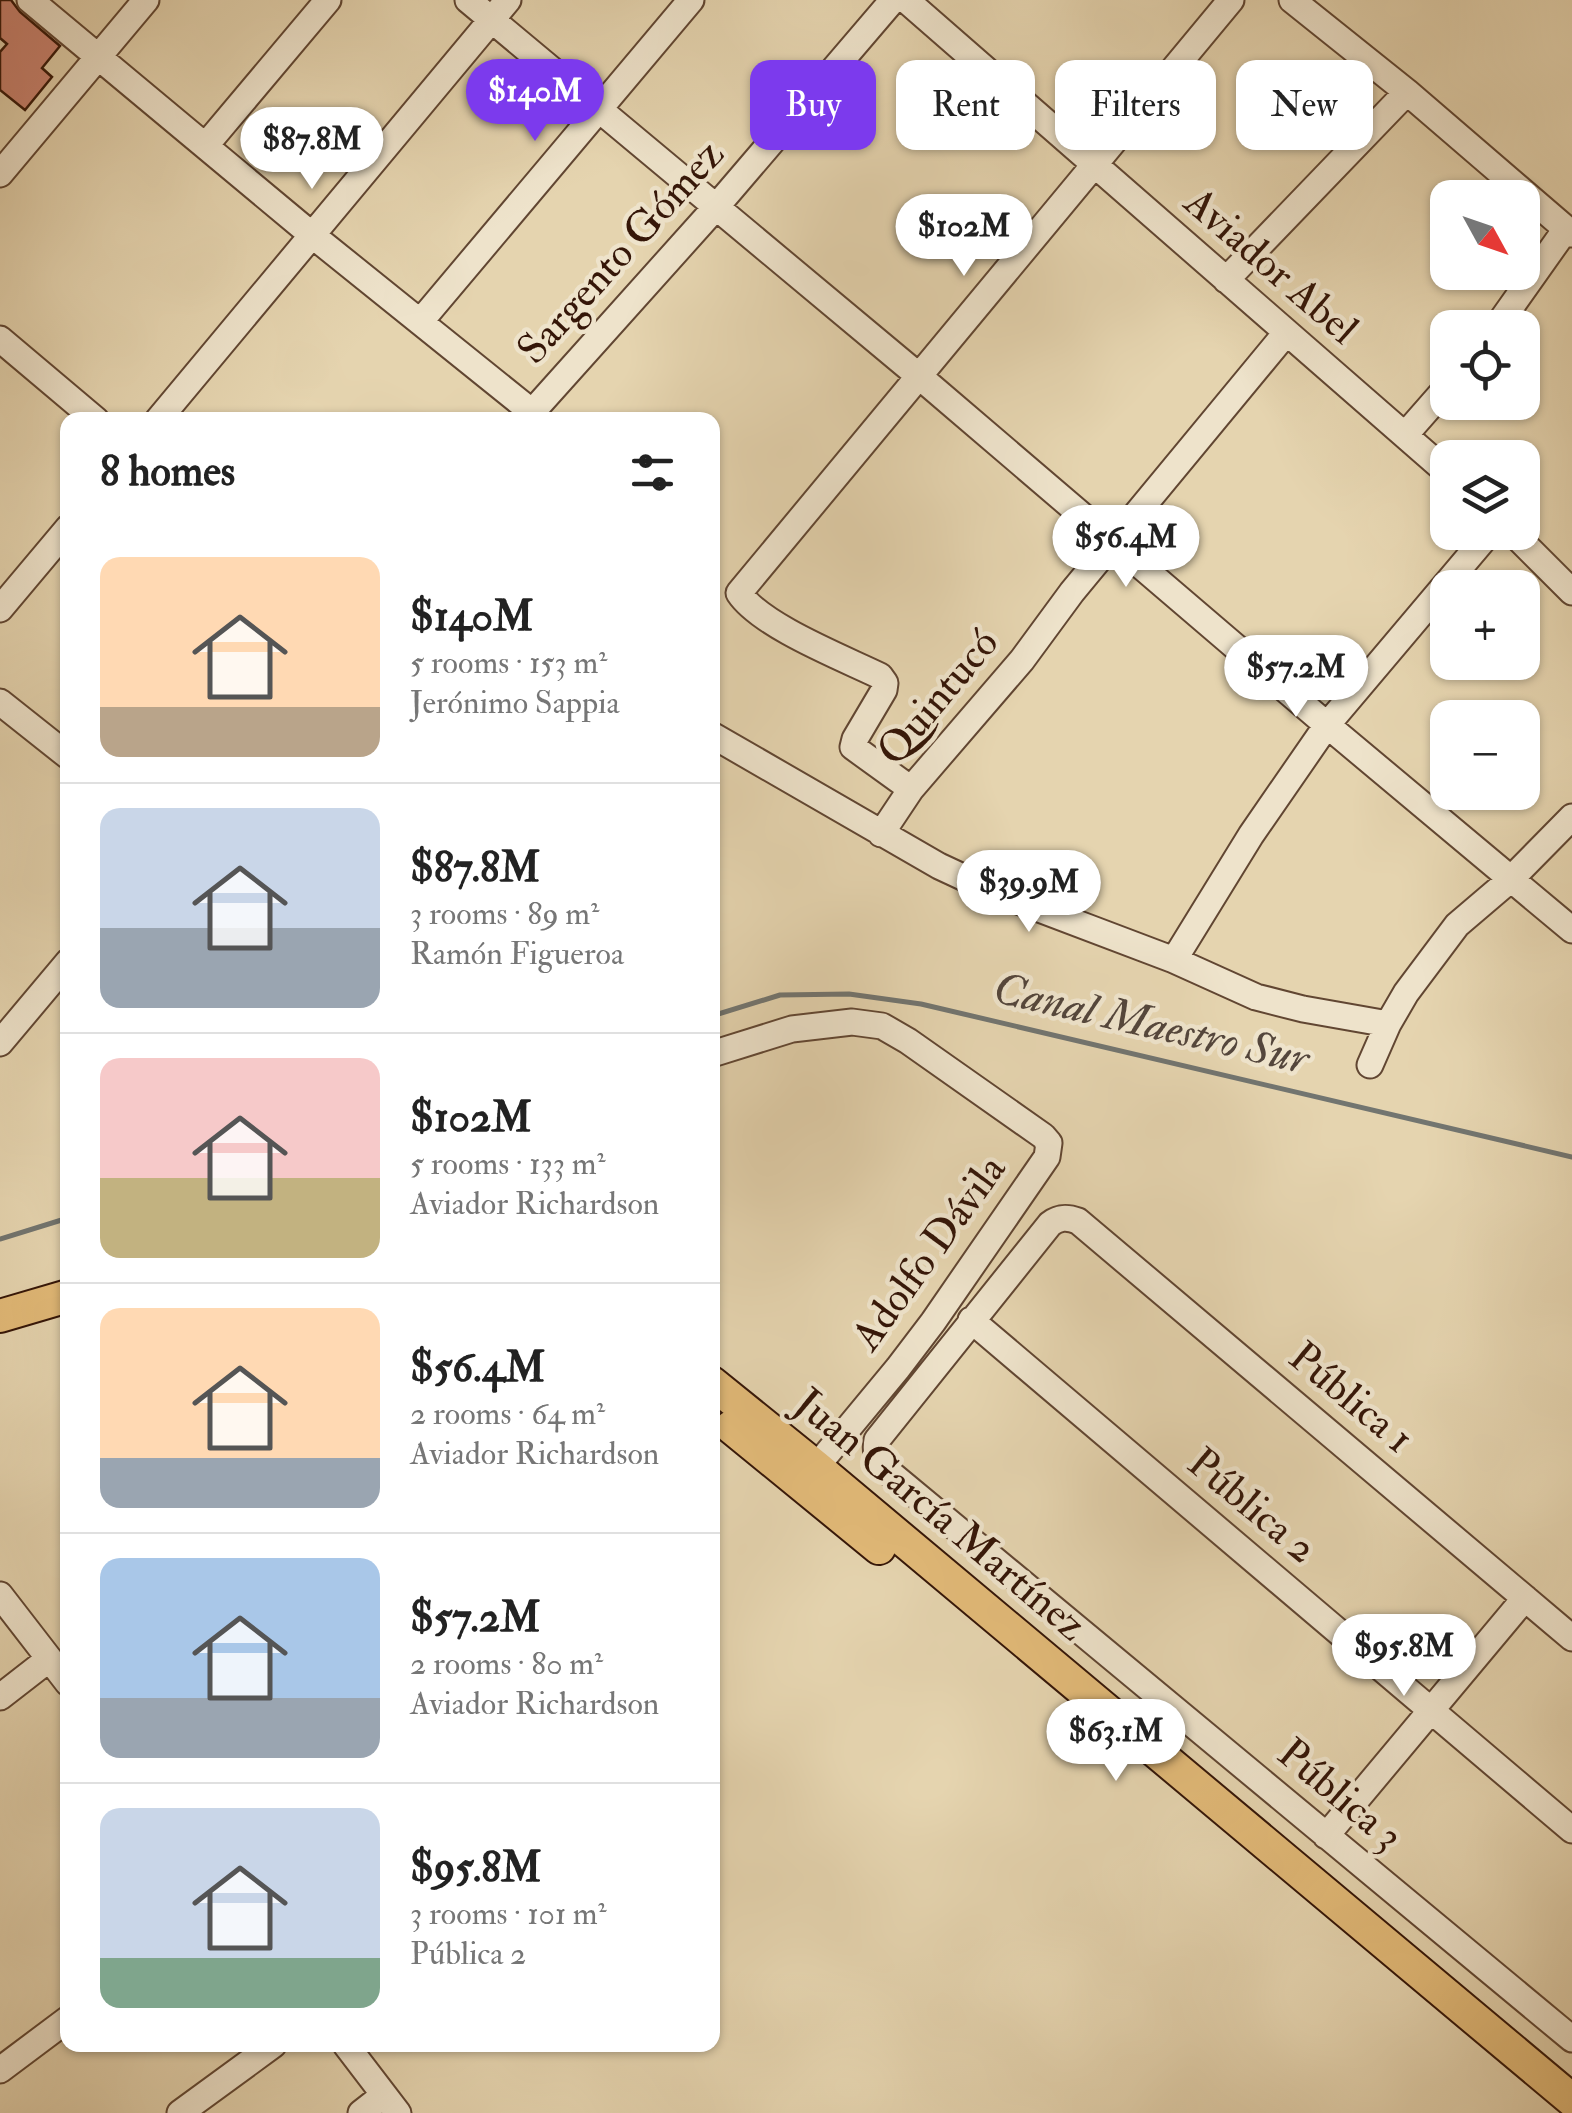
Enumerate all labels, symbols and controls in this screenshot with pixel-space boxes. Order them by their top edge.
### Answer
pin: $140M [465,59,605,144]
chip: Buy [750,60,876,150]
chip: Rent [896,60,1035,150]
chip: Filters [1055,60,1216,150]
chip: New [1236,60,1373,150]
text: $140M [488,71,582,111]
pin: $87.8M [231,107,393,192]
text: $87.8M [262,119,362,159]
street label: Sargento Gómez [507,129,735,375]
street label: Aviador Abel [1173,176,1369,356]
north arrow [1430,180,1540,290]
map controls [1430,180,1540,810]
pin: $102M [894,194,1034,279]
text: $102M [918,206,1010,246]
button: locate [1430,310,1540,420]
button: layers [1430,440,1540,550]
icon: filters [625,445,680,500]
text: 8 homes [100,446,235,498]
pin: $56.4M [1045,505,1207,590]
text: $56.4M [1074,517,1178,557]
button: + [1430,570,1540,680]
text: $140M [410,591,534,643]
icon: home [180,597,300,717]
street label: Quintucó [866,618,1010,776]
pin: $57.2M [1215,635,1377,720]
text: 5 rooms · 153 m² [410,643,607,683]
text: $57.2M [1246,647,1346,687]
text: Jerónimo Sappia [410,683,620,723]
button: − [1430,700,1540,810]
text: $87.8M [410,842,540,894]
icon: home [180,848,300,968]
pin: $39.9M [948,850,1110,935]
text: $39.9M [979,862,1079,902]
text: 3 rooms · 89 m² [410,894,599,934]
text: Ramón Figueroa [410,934,624,974]
water label: Canal Maestro Sur [988,961,1316,1088]
text: $102M [410,1092,532,1144]
icon: home [180,1098,300,1218]
text: 5 rooms · 133 m² [410,1144,606,1184]
street label: Adolfo Dávila [840,1145,1018,1362]
text: Aviador Richardson [410,1184,659,1224]
street label: Pública 1 [1278,1331,1424,1465]
text: $56.4M [410,1342,545,1394]
icon: home [180,1348,300,1468]
street label: Juan García Martínez [783,1377,1097,1652]
text: 2 rooms · 64 m² [410,1394,605,1434]
text: Aviador Richardson [410,1434,659,1474]
street label: Pública 2 [1177,1437,1327,1575]
text: $57.2M [410,1592,541,1644]
icon: home [180,1598,300,1718]
pin: $95.8M [1323,1614,1485,1699]
text: $95.8M [1354,1626,1454,1666]
text: 2 rooms · 80 m² [410,1644,603,1684]
text: Aviador Richardson [410,1684,659,1724]
pin: $63.1M [1035,1699,1197,1784]
text: $63.1M [1068,1711,1164,1751]
street label: Pública 3 [1267,1728,1413,1862]
text: $95.8M [410,1842,542,1894]
icon: home [180,1848,300,1968]
text: 3 rooms · 101 m² [410,1894,607,1934]
text: Pública 2 [410,1934,526,1974]

